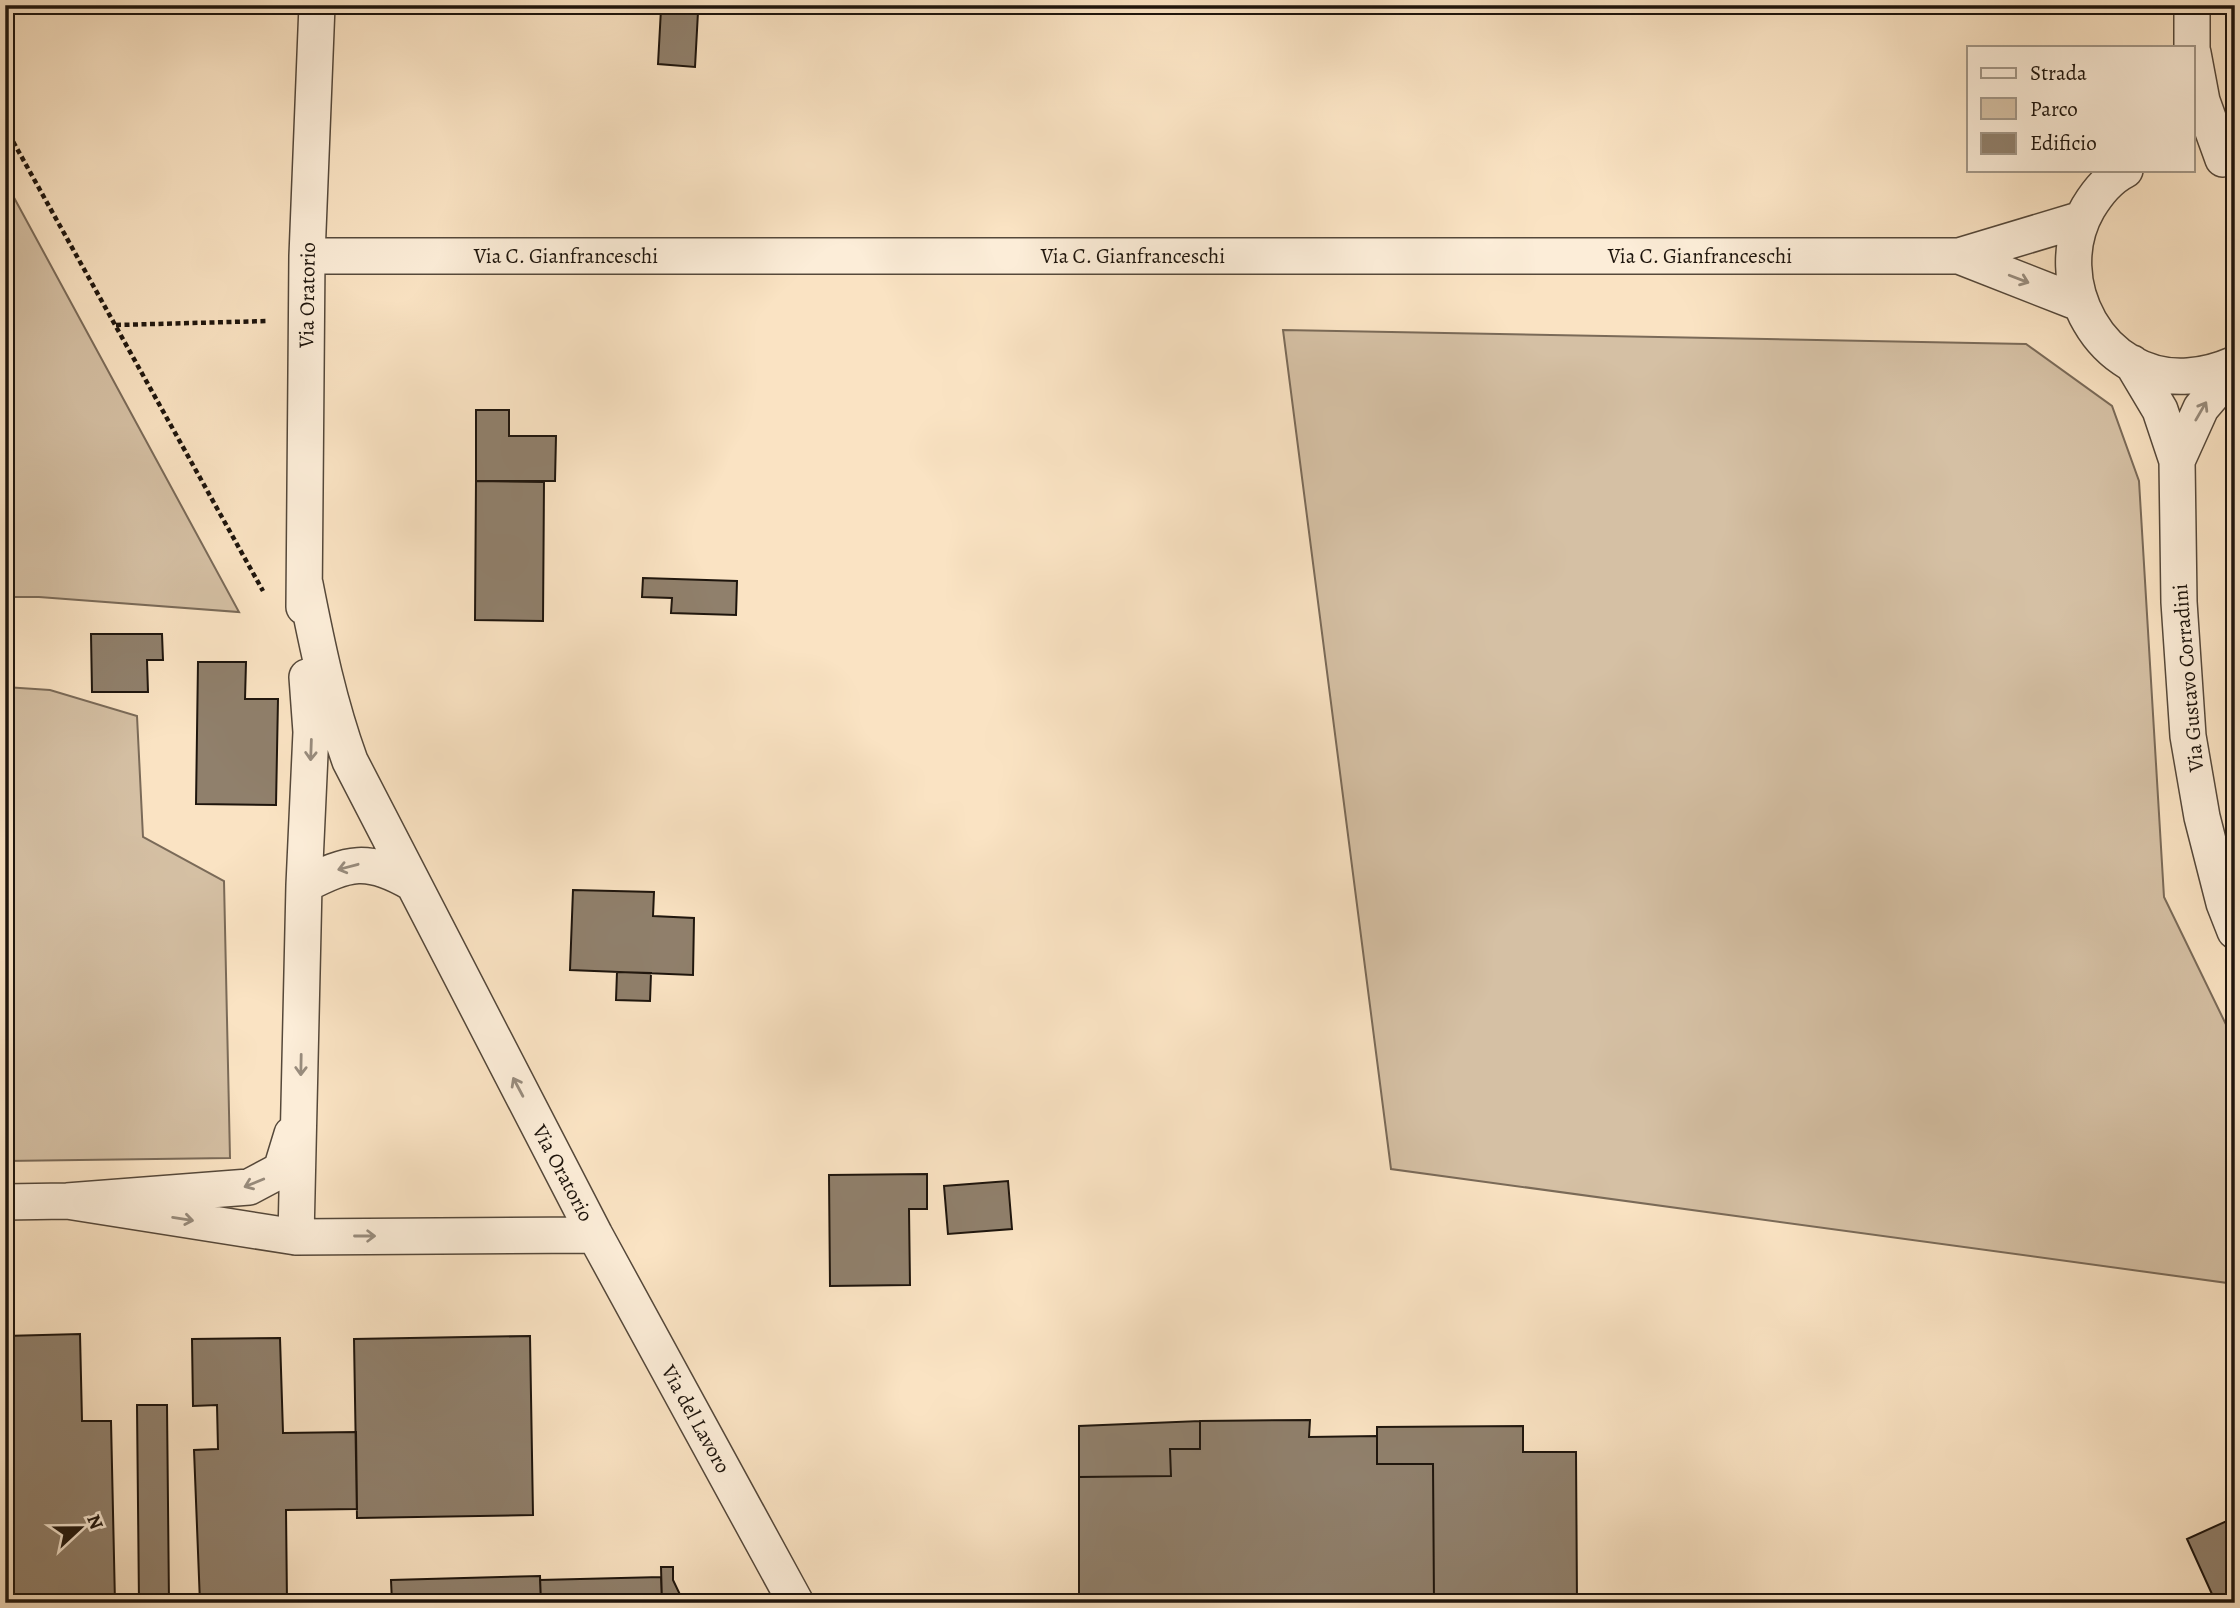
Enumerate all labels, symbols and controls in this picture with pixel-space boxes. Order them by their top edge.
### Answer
legend [1967,46,2194,172]
text: Strada [2030,59,2087,87]
text: Parco [2030,95,2078,123]
text: Edificio [2030,129,2097,157]
street label: Via Oratorio [292,242,322,349]
street label: Via C. Gianfranceschi [473,242,658,270]
street label: Via C. Gianfranceschi [1040,242,1225,270]
street label: Via C. Gianfranceschi [1607,242,1792,270]
one-way arrow [2008,274,2030,287]
one-way arrow [2194,402,2208,422]
street label: Via Gustavo Corradini [2166,583,2210,774]
one-way arrow [304,738,317,761]
one-way arrow [338,862,360,875]
one-way arrow [294,1053,308,1076]
one-way arrow [511,1078,525,1098]
street label: Via Oratorio [525,1119,600,1226]
one-way arrow [244,1177,265,1190]
one-way arrow [171,1213,194,1226]
one-way arrow [353,1230,376,1243]
street label: Via del Lavoro [654,1359,737,1478]
north arrow [46,1492,116,1562]
text: N [80,1511,110,1533]

